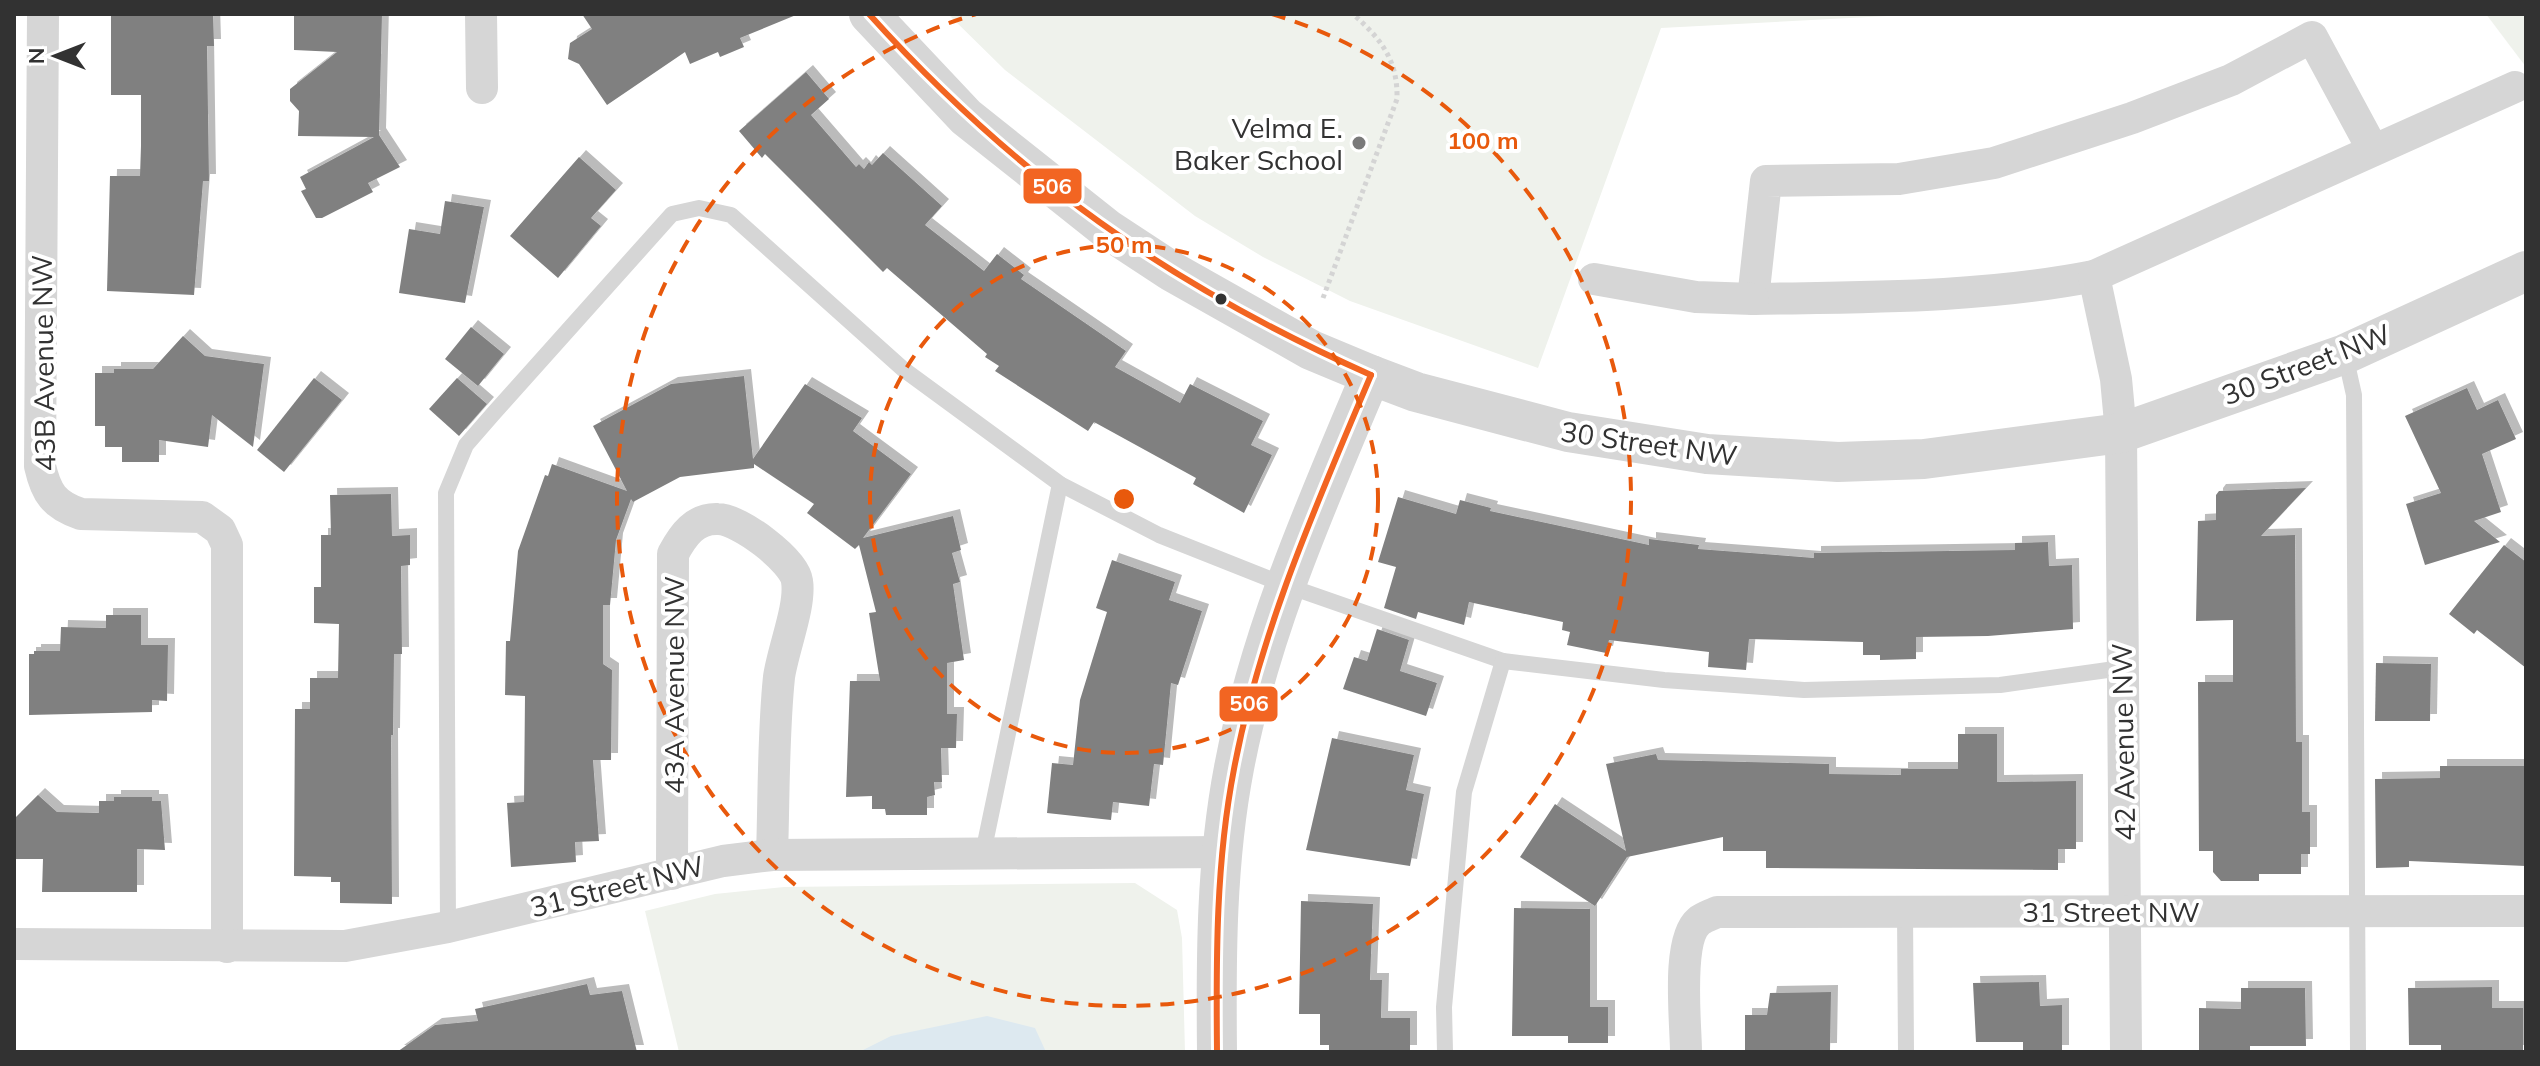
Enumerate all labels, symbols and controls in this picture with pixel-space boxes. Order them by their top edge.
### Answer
north arrow [16,16,96,96]
text: N [22,48,50,64]
place label: Velma E. Baker School [1174,110,1343,177]
text: 100 m [1447,125,1519,155]
marker: Velma E. Baker School [1350,134,1368,152]
line badge: 506 [1022,167,1083,205]
text: 506 [1032,172,1072,200]
text: 50 m [1096,229,1152,259]
street label: 43B Avenue NW [24,254,62,472]
unlabelled marker [1213,291,1229,307]
street label: 30 Street NW [2217,316,2395,412]
street label: 30 Street NW [1559,413,1739,473]
centre of rings [1110,485,1138,513]
street label: 43A Avenue NW [656,576,691,794]
street label: 42 Avenue NW [2104,643,2142,841]
line badge: 506 [1218,685,1279,723]
text: 506 [1229,689,1269,717]
street label: 31 Street NW [527,848,707,924]
street label: 31 Street NW [2022,894,2200,929]

